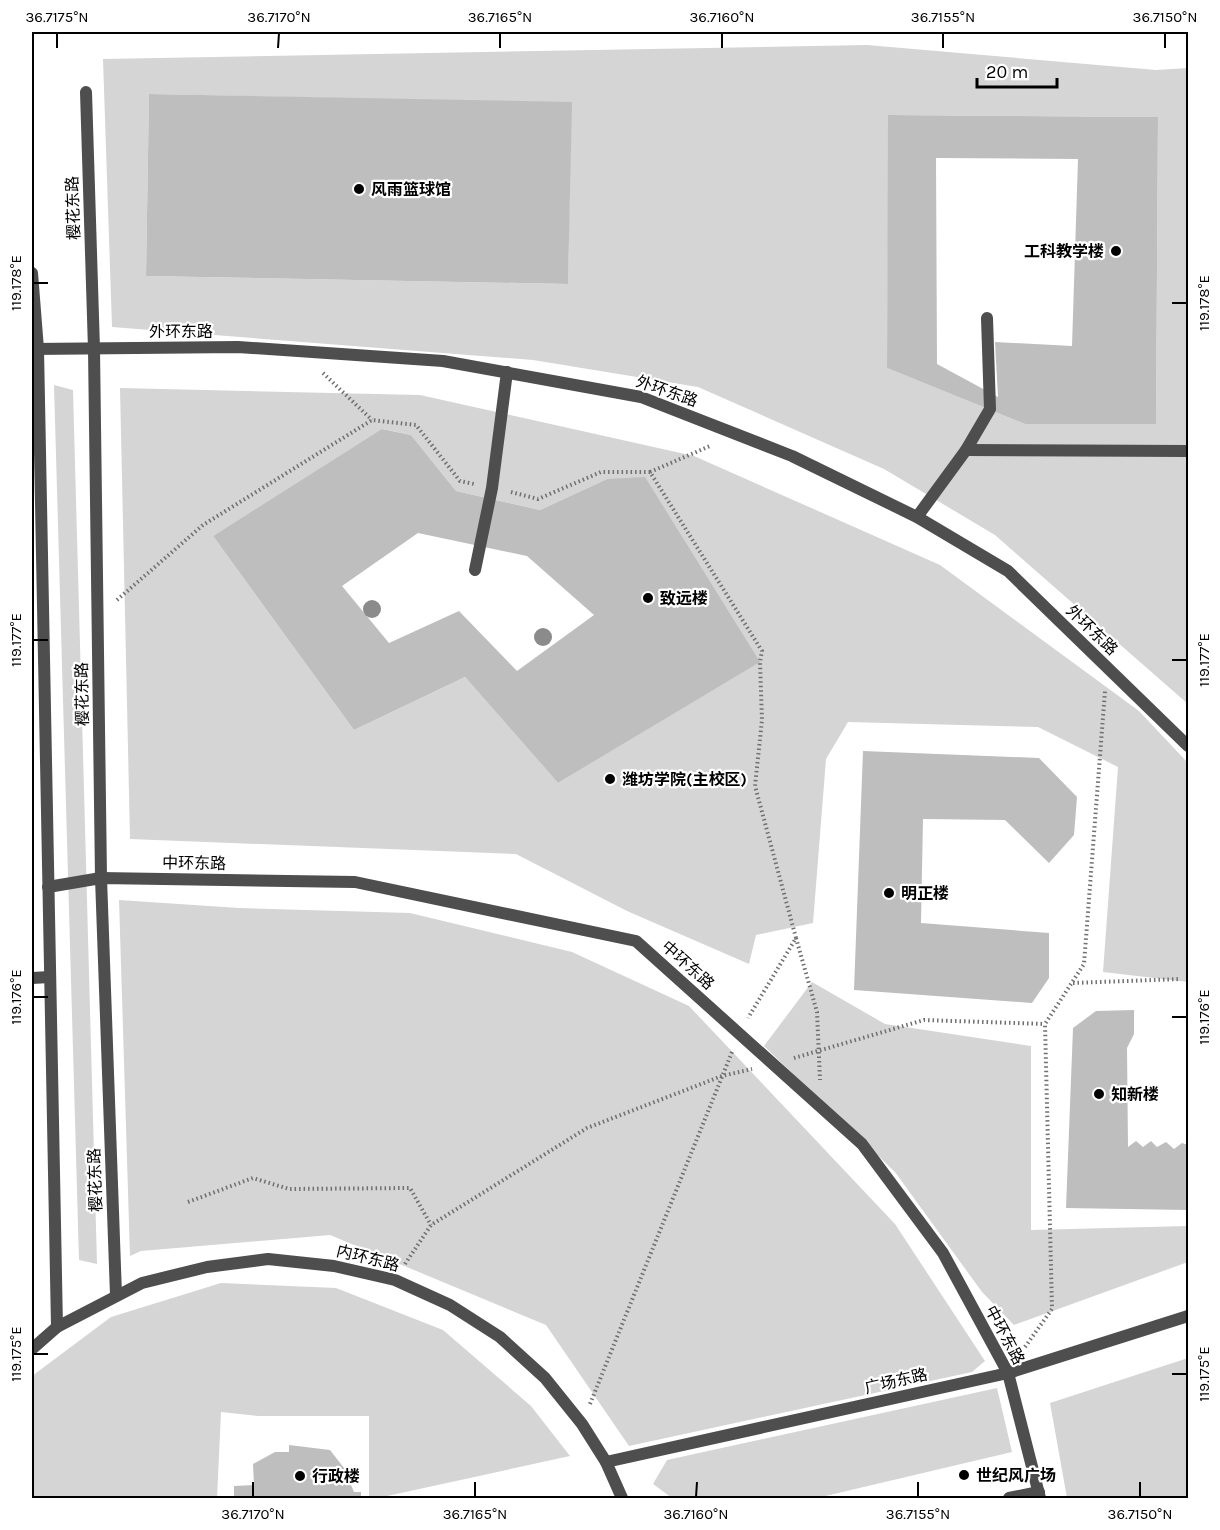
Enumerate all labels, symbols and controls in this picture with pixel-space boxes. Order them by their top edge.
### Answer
text: 36.7175°N [26,8,89,26]
text: 36.7170°N [247,8,311,26]
text: 36.7165°N [468,8,532,26]
text: 36.7160°N [690,8,754,26]
text: 36.7155°N [911,8,975,26]
text: 36.7150°N [1133,8,1197,26]
scale bar [977,51,1056,89]
text: 20 m [986,61,1028,83]
street label: 樱花东路 [62,176,84,240]
place label: 风雨篮球馆 [371,180,451,199]
marker: 风雨篮球馆 [352,182,366,196]
place label: 工科教学楼 [1024,242,1104,261]
marker: 工科教学楼 [1109,244,1123,258]
text: 119.178°E [7,255,25,311]
text: 119.178°E [1195,275,1213,331]
street label: 外环东路 [149,322,213,341]
street label: 外环东路 [634,372,700,410]
place label: 致远楼 [660,589,708,608]
marker: 致远楼 [641,591,655,605]
street label: 外环东路 [1062,601,1122,659]
text: 119.177°E [7,613,25,667]
text: 119.177°E [1195,633,1213,687]
street label: 樱花东路 [72,662,92,726]
place label: 潍坊学院(主校区) [622,770,747,789]
marker: 潍坊学院(主校区) [603,772,617,786]
street label: 中环东路 [162,853,226,873]
place label: 明正楼 [901,884,949,903]
marker: 明正楼 [882,886,896,900]
street label: 中环东路 [658,937,718,993]
text: 119.176°E [7,969,25,1025]
text: 119.176°E [1195,989,1213,1045]
place label: 知新楼 [1111,1085,1159,1104]
marker: 知新楼 [1092,1087,1106,1101]
street label: 樱花东路 [84,1148,106,1212]
street label: 内环东路 [335,1241,401,1275]
street label: 中环东路 [982,1302,1028,1368]
text: 119.175°E [7,1326,25,1382]
text: 119.175°E [1195,1346,1213,1402]
street label: 广场东路 [863,1365,929,1397]
place label: 世纪风广场 [976,1466,1056,1485]
place label: 行政楼 [312,1467,360,1486]
marker: 世纪风广场 [957,1468,971,1482]
marker: 行政楼 [293,1469,307,1483]
text: 36.7170°N [221,1505,285,1523]
text: 36.7165°N [443,1505,507,1523]
text: 36.7160°N [664,1505,728,1523]
text: 36.7155°N [886,1505,950,1523]
text: 36.7150°N [1108,1505,1172,1523]

